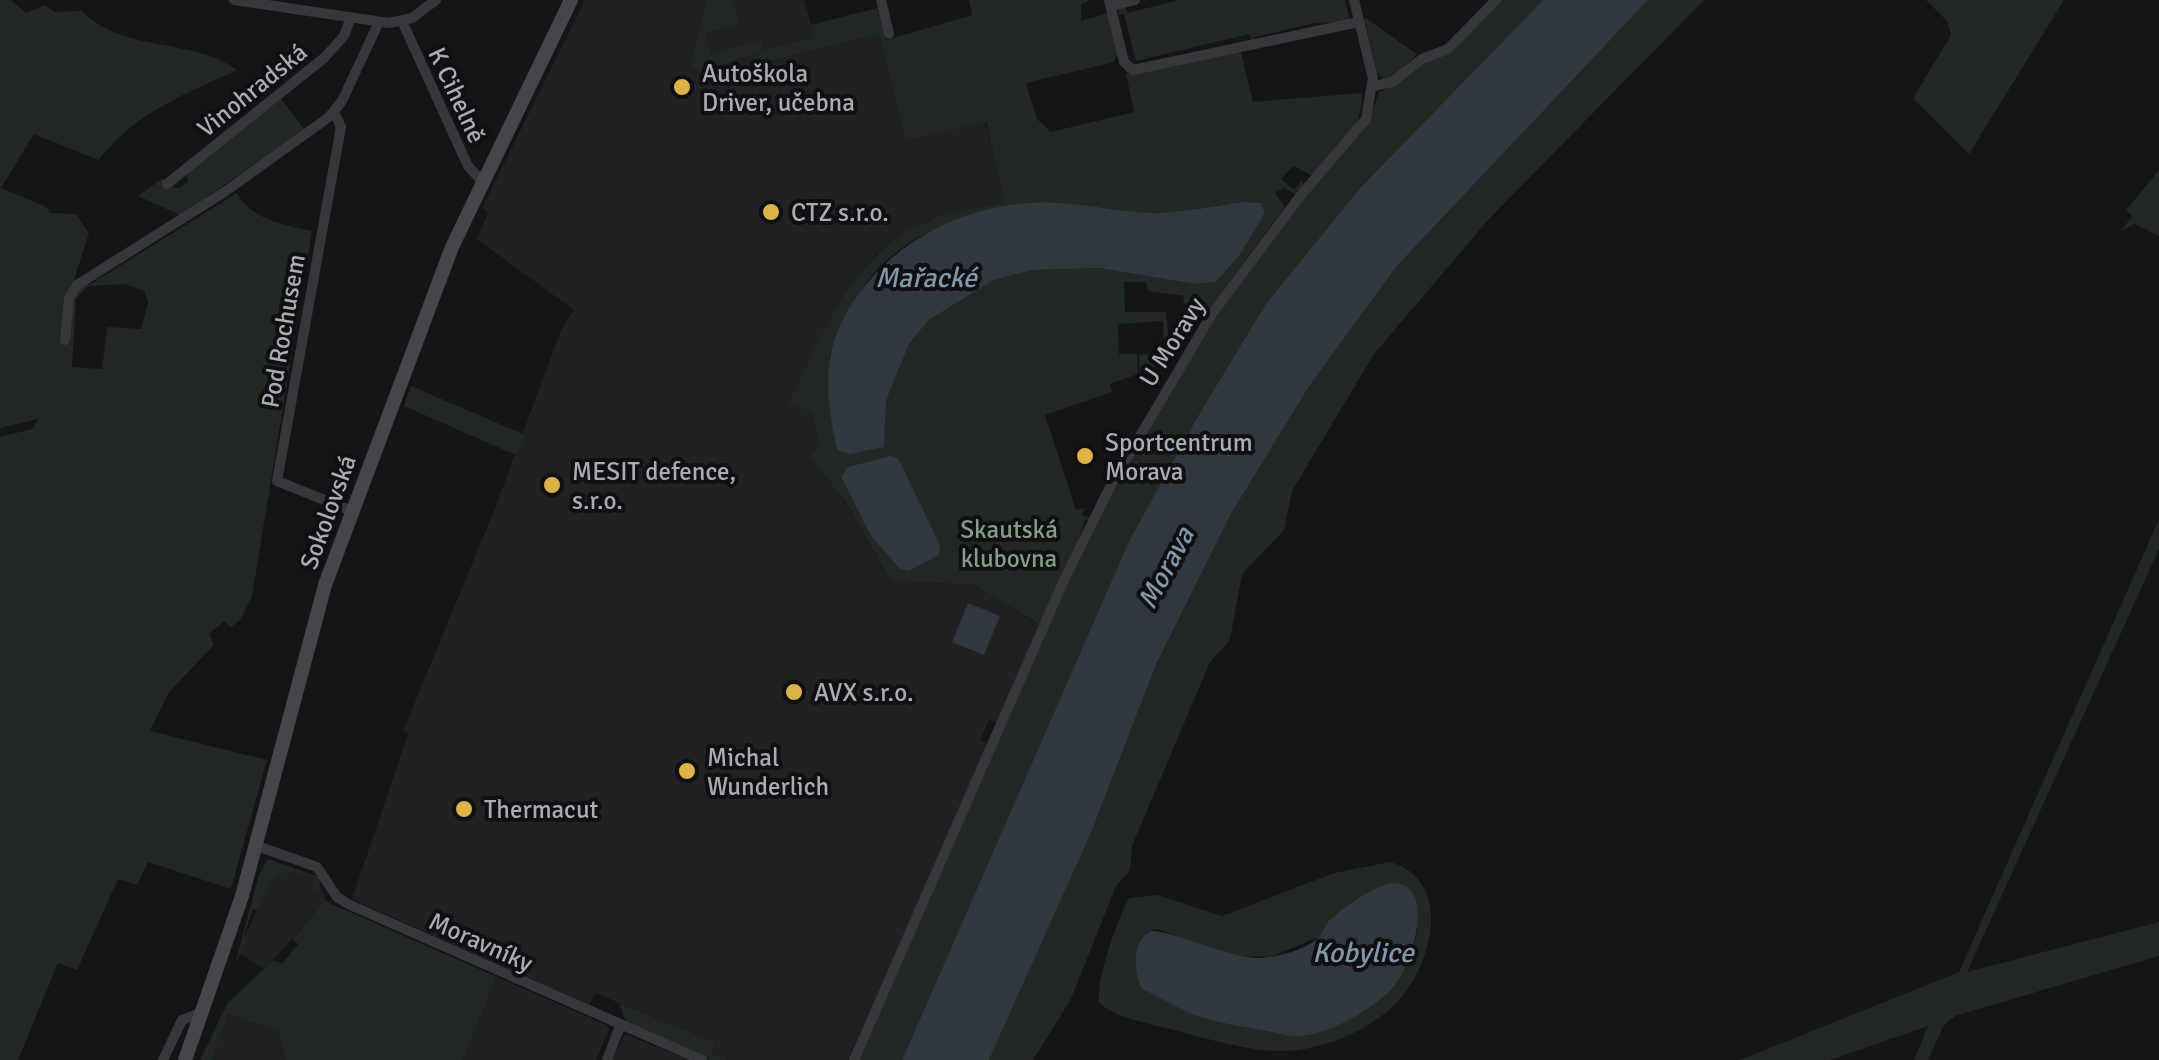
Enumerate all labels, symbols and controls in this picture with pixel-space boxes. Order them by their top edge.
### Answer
street label: Vinohradská [191,36,313,144]
street label: K Cihelně [421,42,493,148]
place label: Autoškola Driver, učebna [702,58,855,118]
marker: Autoškola Driver, učebna [671,76,693,98]
place label: CTZ s.r.o. [791,197,889,228]
marker: CTZ s.r.o. [760,201,782,223]
street label: Pod Rochusem [254,252,312,410]
water label: Mařacké [875,261,979,295]
street label: U Moravy [1132,291,1212,393]
place label: Sportcentrum Morava [1105,427,1253,487]
marker: Sportcentrum Morava [1074,445,1096,467]
street label: Sokolovská [293,451,363,573]
place label: MESIT defence, s.r.o. [572,456,736,516]
marker: MESIT defence, s.r.o. [541,474,563,496]
park label: Skautská klubovna [960,514,1058,574]
water label: Morava [1130,520,1202,615]
place label: AVX s.r.o. [814,677,914,708]
marker: AVX s.r.o. [783,681,805,703]
place label: Michal Wunderlich [707,742,829,802]
marker: Michal Wunderlich [676,760,698,782]
place label: Thermacut [484,794,599,825]
marker: Thermacut [453,798,475,820]
street label: Moravníky [424,905,538,979]
water label: Kobylice [1312,936,1416,970]

